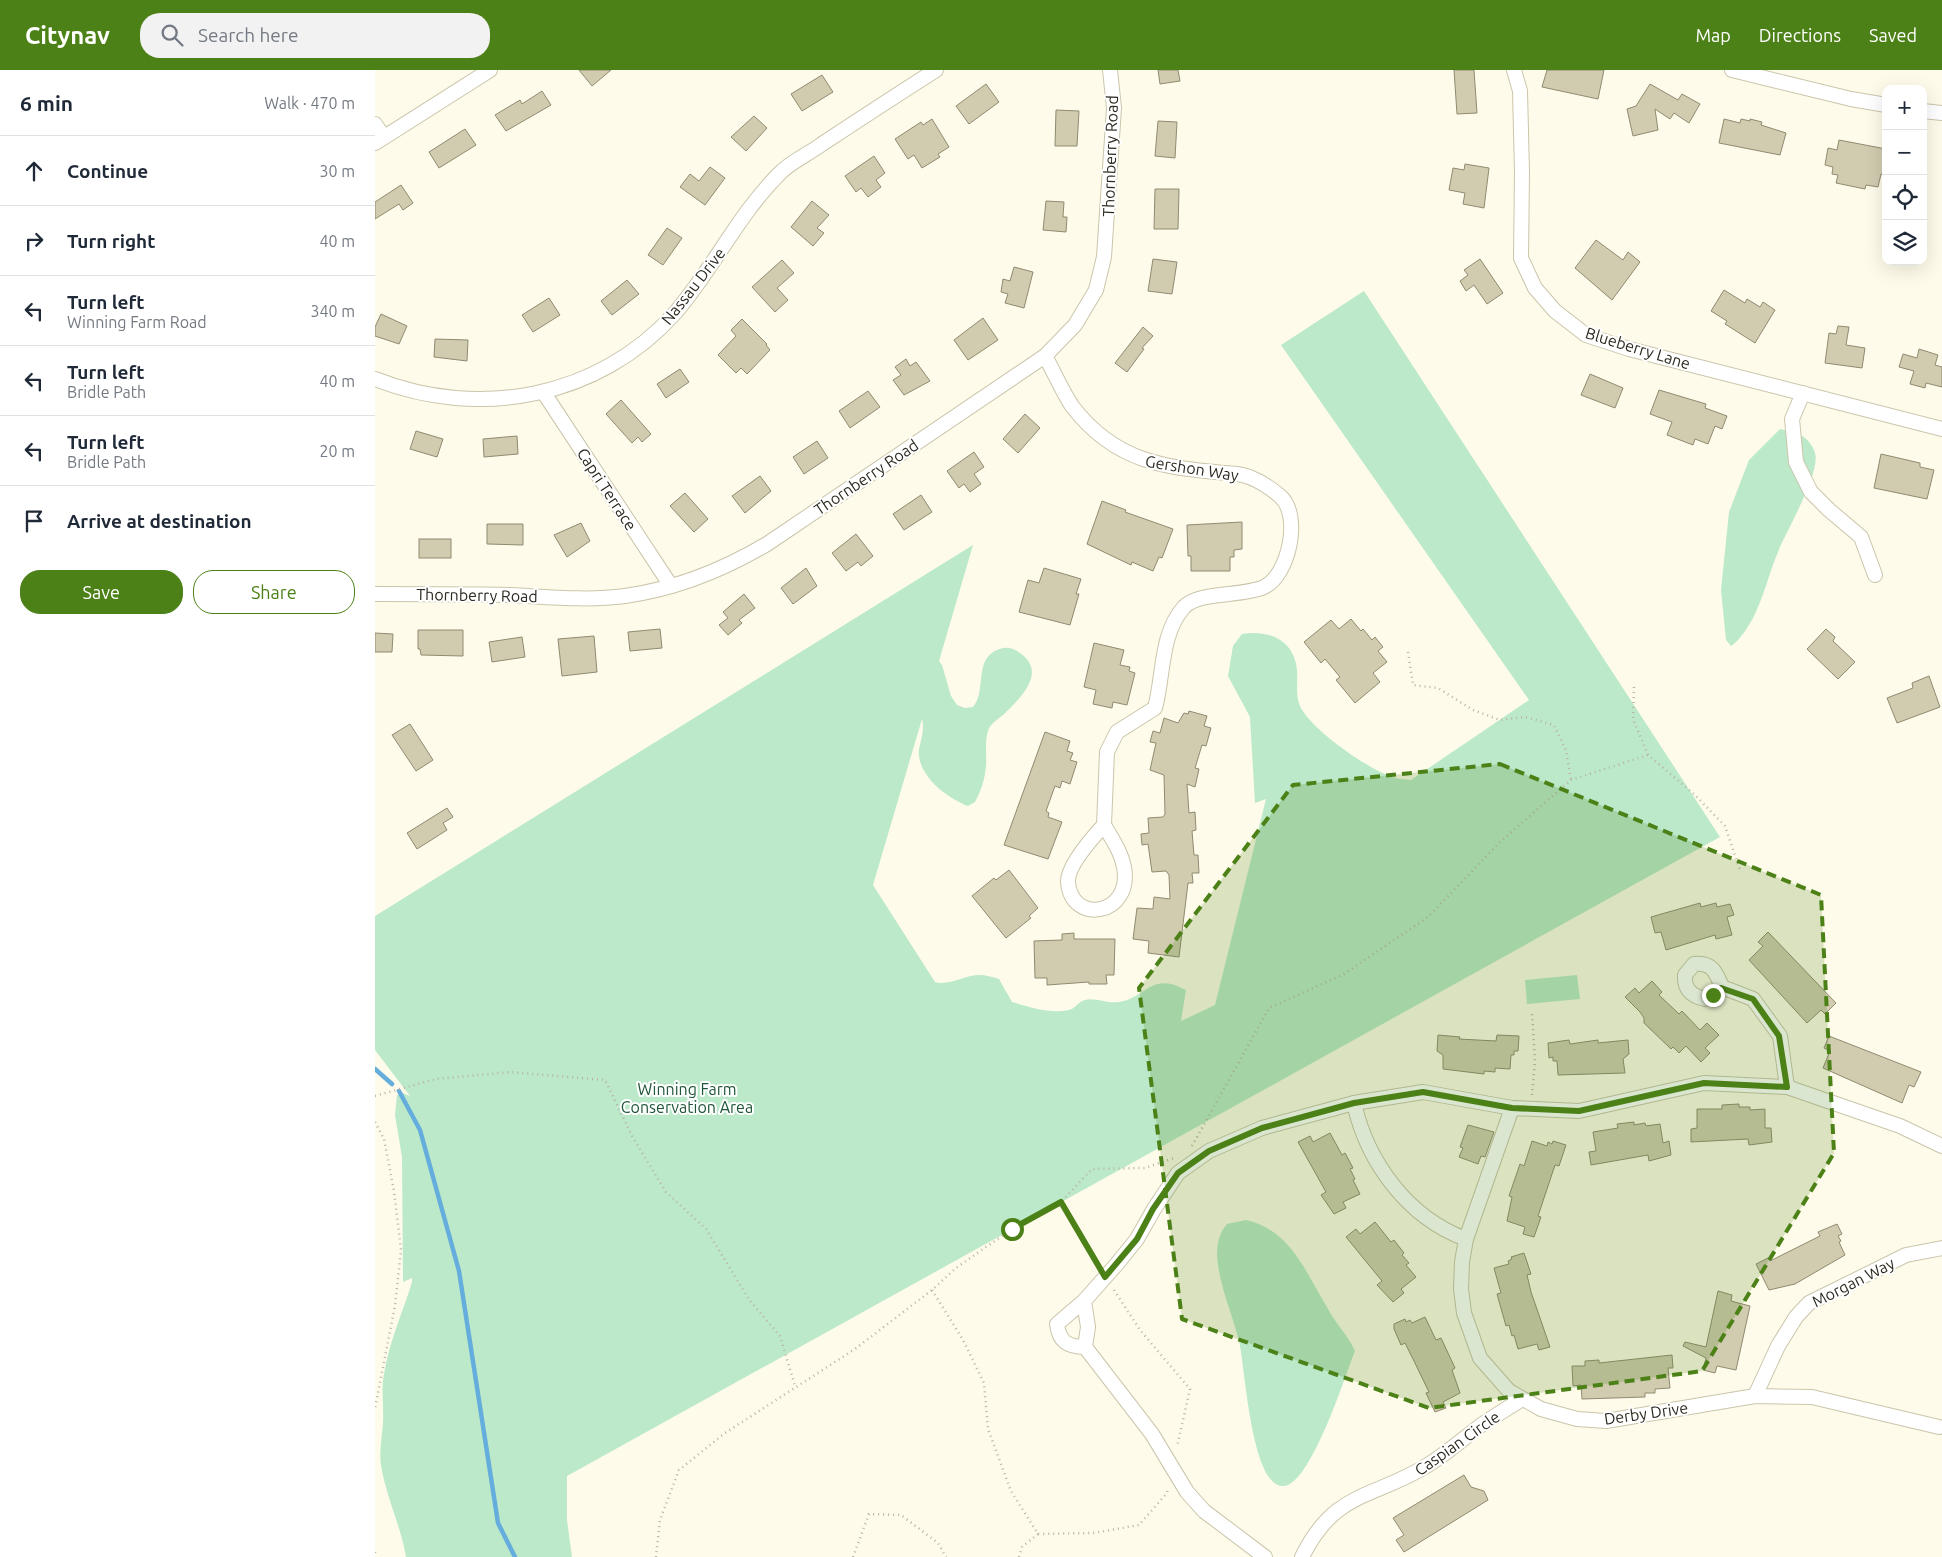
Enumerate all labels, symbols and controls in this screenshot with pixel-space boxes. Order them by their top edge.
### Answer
search box [140,13,490,58]
icon: search [158,21,186,49]
text: Citynav [25,22,110,49]
text: Search here [198,24,298,46]
text: Map [1695,25,1731,45]
text: Directions [1759,25,1841,45]
text: Saved [1869,25,1917,45]
map controls [1882,85,1927,265]
button: + [1882,85,1927,130]
text: 6 min [20,91,73,115]
text: Walk · 470 m [264,94,355,112]
street label: Thornberry Road [1099,95,1121,217]
button: − [1882,130,1927,175]
icon: ahead [20,157,48,185]
text: Continue [67,160,148,182]
text: 30 m [319,162,355,180]
button: locate [1882,175,1927,220]
button: layers [1882,220,1927,265]
icon: right [20,227,48,255]
text: Turn right [67,230,155,252]
text: 40 m [319,232,355,250]
street label: Nassau Drive [657,244,729,328]
text: Turn left [67,291,145,313]
icon: left [20,297,48,325]
text: 340 m [310,302,355,320]
text: Winning Farm Road [67,313,207,331]
street label: Blueberry Lane [1583,323,1693,373]
text: Turn left [67,361,145,383]
icon: left [20,367,48,395]
text: 40 m [319,372,355,390]
text: Bridle Path [67,383,146,401]
text: Turn left [67,431,145,453]
street label: Thornberry Road [811,436,921,518]
icon: left [20,437,48,465]
text: 20 m [319,442,355,460]
street label: Capri Terrace [574,444,640,534]
street label: Gershon Way [1144,452,1240,484]
text: Bridle Path [67,453,146,471]
icon: arrive [20,507,48,535]
text: Arrive at destination [67,510,252,532]
button: Save [20,570,183,614]
button: Share [193,570,355,614]
street label: Thornberry Road [416,585,538,605]
route end [1702,984,1725,1007]
park label: Winning Farm Conservation Area [621,1080,753,1116]
route start [1001,1218,1024,1241]
street label: Morgan Way [1809,1253,1897,1310]
street label: Derby Drive [1603,1398,1689,1428]
street label: Caspian Circle [1411,1407,1503,1479]

